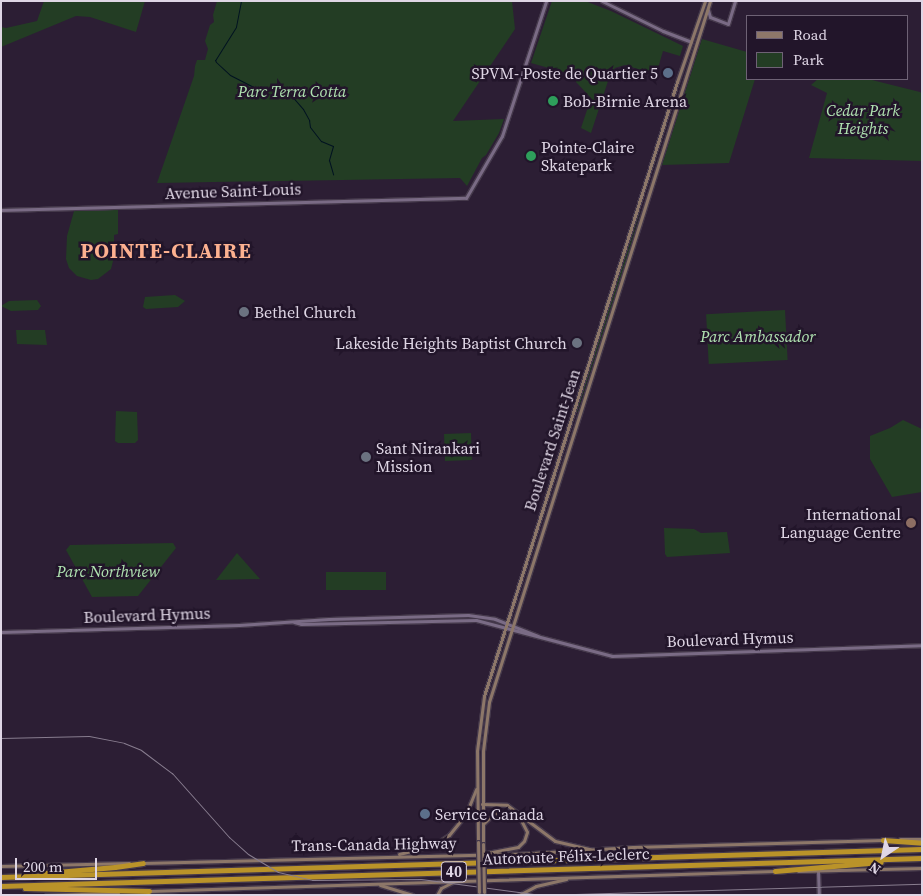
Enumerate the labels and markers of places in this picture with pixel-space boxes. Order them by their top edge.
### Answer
place label: SPVM- Poste de Quartier 5 [471,63,658,83]
marker: SPVM- Poste de Quartier 5 [662,67,674,79]
place label: Bob-Birnie Arena [563,91,687,111]
marker: Bob-Birnie Arena [547,95,559,107]
place label: Pointe-Claire Skatepark [541,137,634,175]
marker: Pointe-Claire Skatepark [525,150,537,162]
place label: Bethel Church [254,302,356,322]
marker: Bethel Church [238,306,250,318]
place label: Lakeside Heights Baptist Church [336,333,567,353]
marker: Lakeside Heights Baptist Church [571,337,583,349]
place label: Sant Nirankari Mission [376,438,480,476]
marker: Sant Nirankari Mission [360,451,372,463]
place label: International Language Centre [780,504,901,542]
marker: International Language Centre [905,517,917,529]
place label: Service Canada [435,804,544,824]
marker: Service Canada [419,808,431,820]

